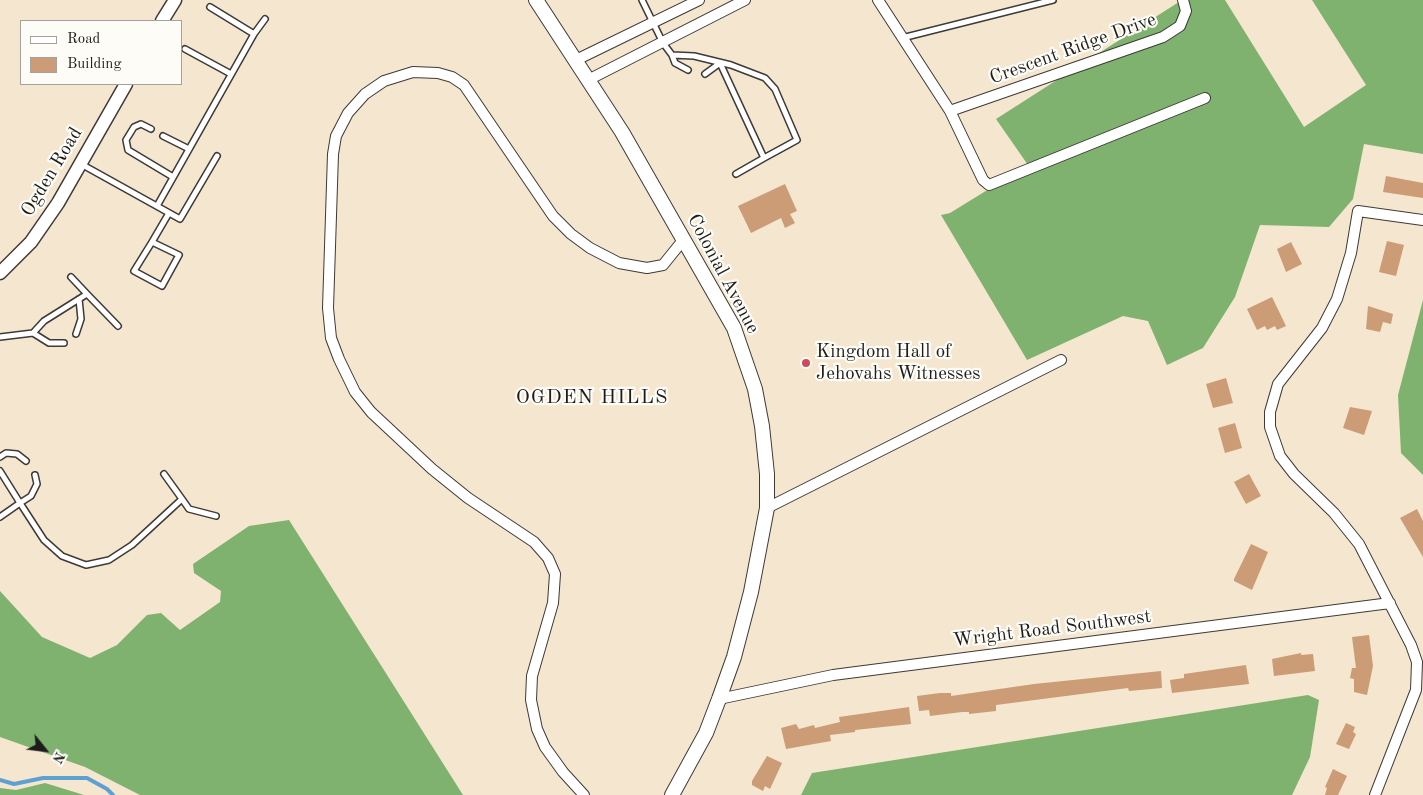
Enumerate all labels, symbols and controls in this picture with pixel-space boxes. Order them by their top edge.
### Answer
street label: Crescent Ridge Drive [987,8,1159,90]
legend [20,20,182,85]
text: Road [67,32,100,47]
text: Building [67,57,122,72]
street label: Ogden Road [16,123,88,221]
street label: Colonial Avenue [682,210,764,338]
place label: Kingdom Hall of Jehovahs Witnesses [816,341,980,385]
marker: Kingdom Hall of Jehovahs Witnesses [800,357,812,369]
district label: OGDEN HILLS [514,386,670,410]
street label: Wright Road Southwest [952,606,1152,652]
north arrow [20,725,70,775]
text: N [49,749,67,765]

